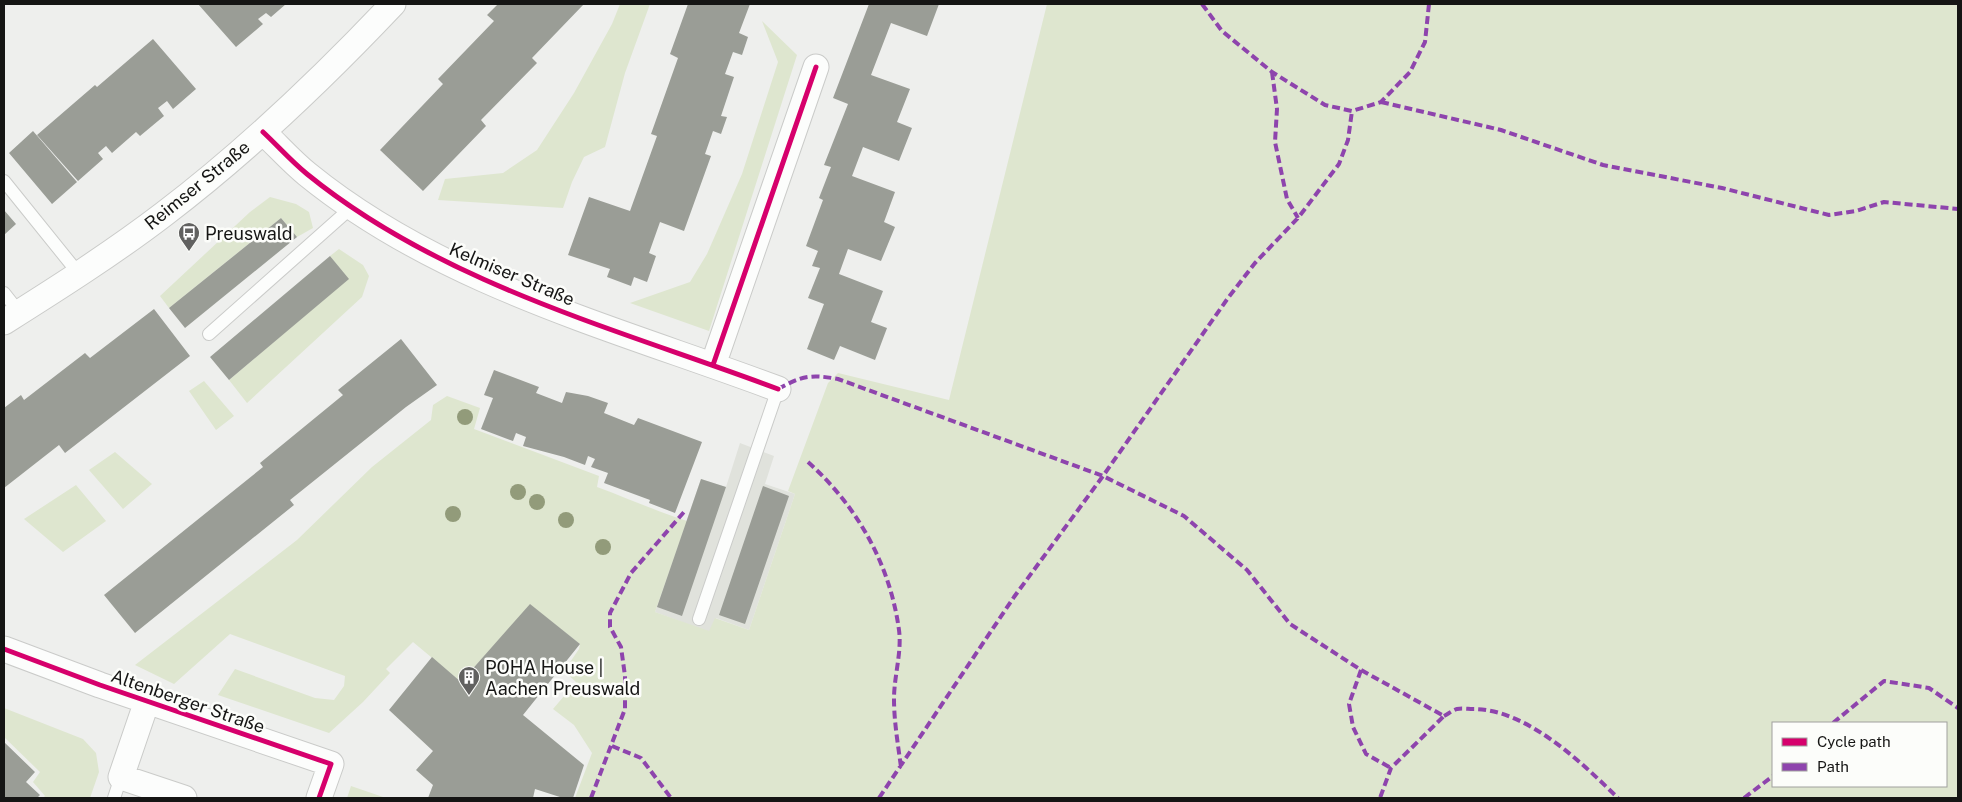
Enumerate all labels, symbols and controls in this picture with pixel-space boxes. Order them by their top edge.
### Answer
street label: Reimser Straße [140,136,254,234]
bus stop icon: Preuswald [177,221,201,252]
place label: Preuswald [205,223,293,244]
street label: Kelmiser Straße [446,238,578,310]
place label: POHA House | Aachen Preuswald [485,657,640,699]
street label: Altenberger Straße [108,665,268,737]
building icon: POHA House | Aachen Preuswald [457,665,481,696]
legend [1772,722,1947,787]
text: Cycle path [1817,733,1891,750]
text: Path [1817,758,1849,775]

